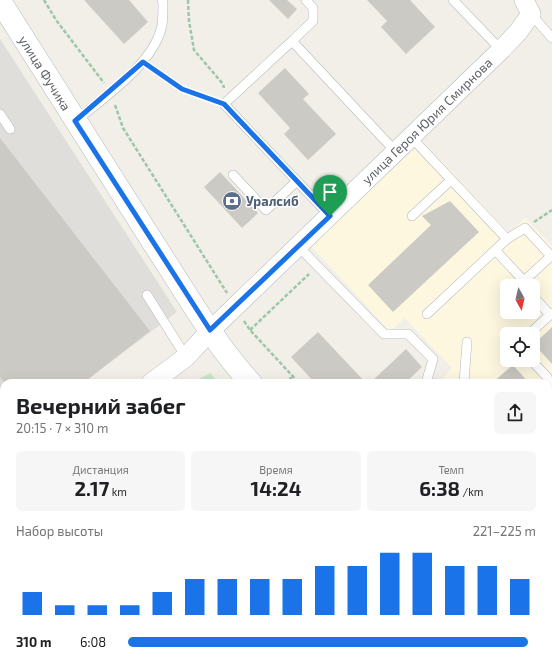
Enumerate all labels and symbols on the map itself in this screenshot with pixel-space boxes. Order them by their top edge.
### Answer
street label: улица Фучика [16,32,74,114]
street label: улица Героя Юрия Смирнова [359,55,495,187]
pin [313,175,347,216]
bank icon: Уралсиб [221,190,243,212]
place label: Уралсиб [246,193,299,209]
north arrow [500,279,540,319]

